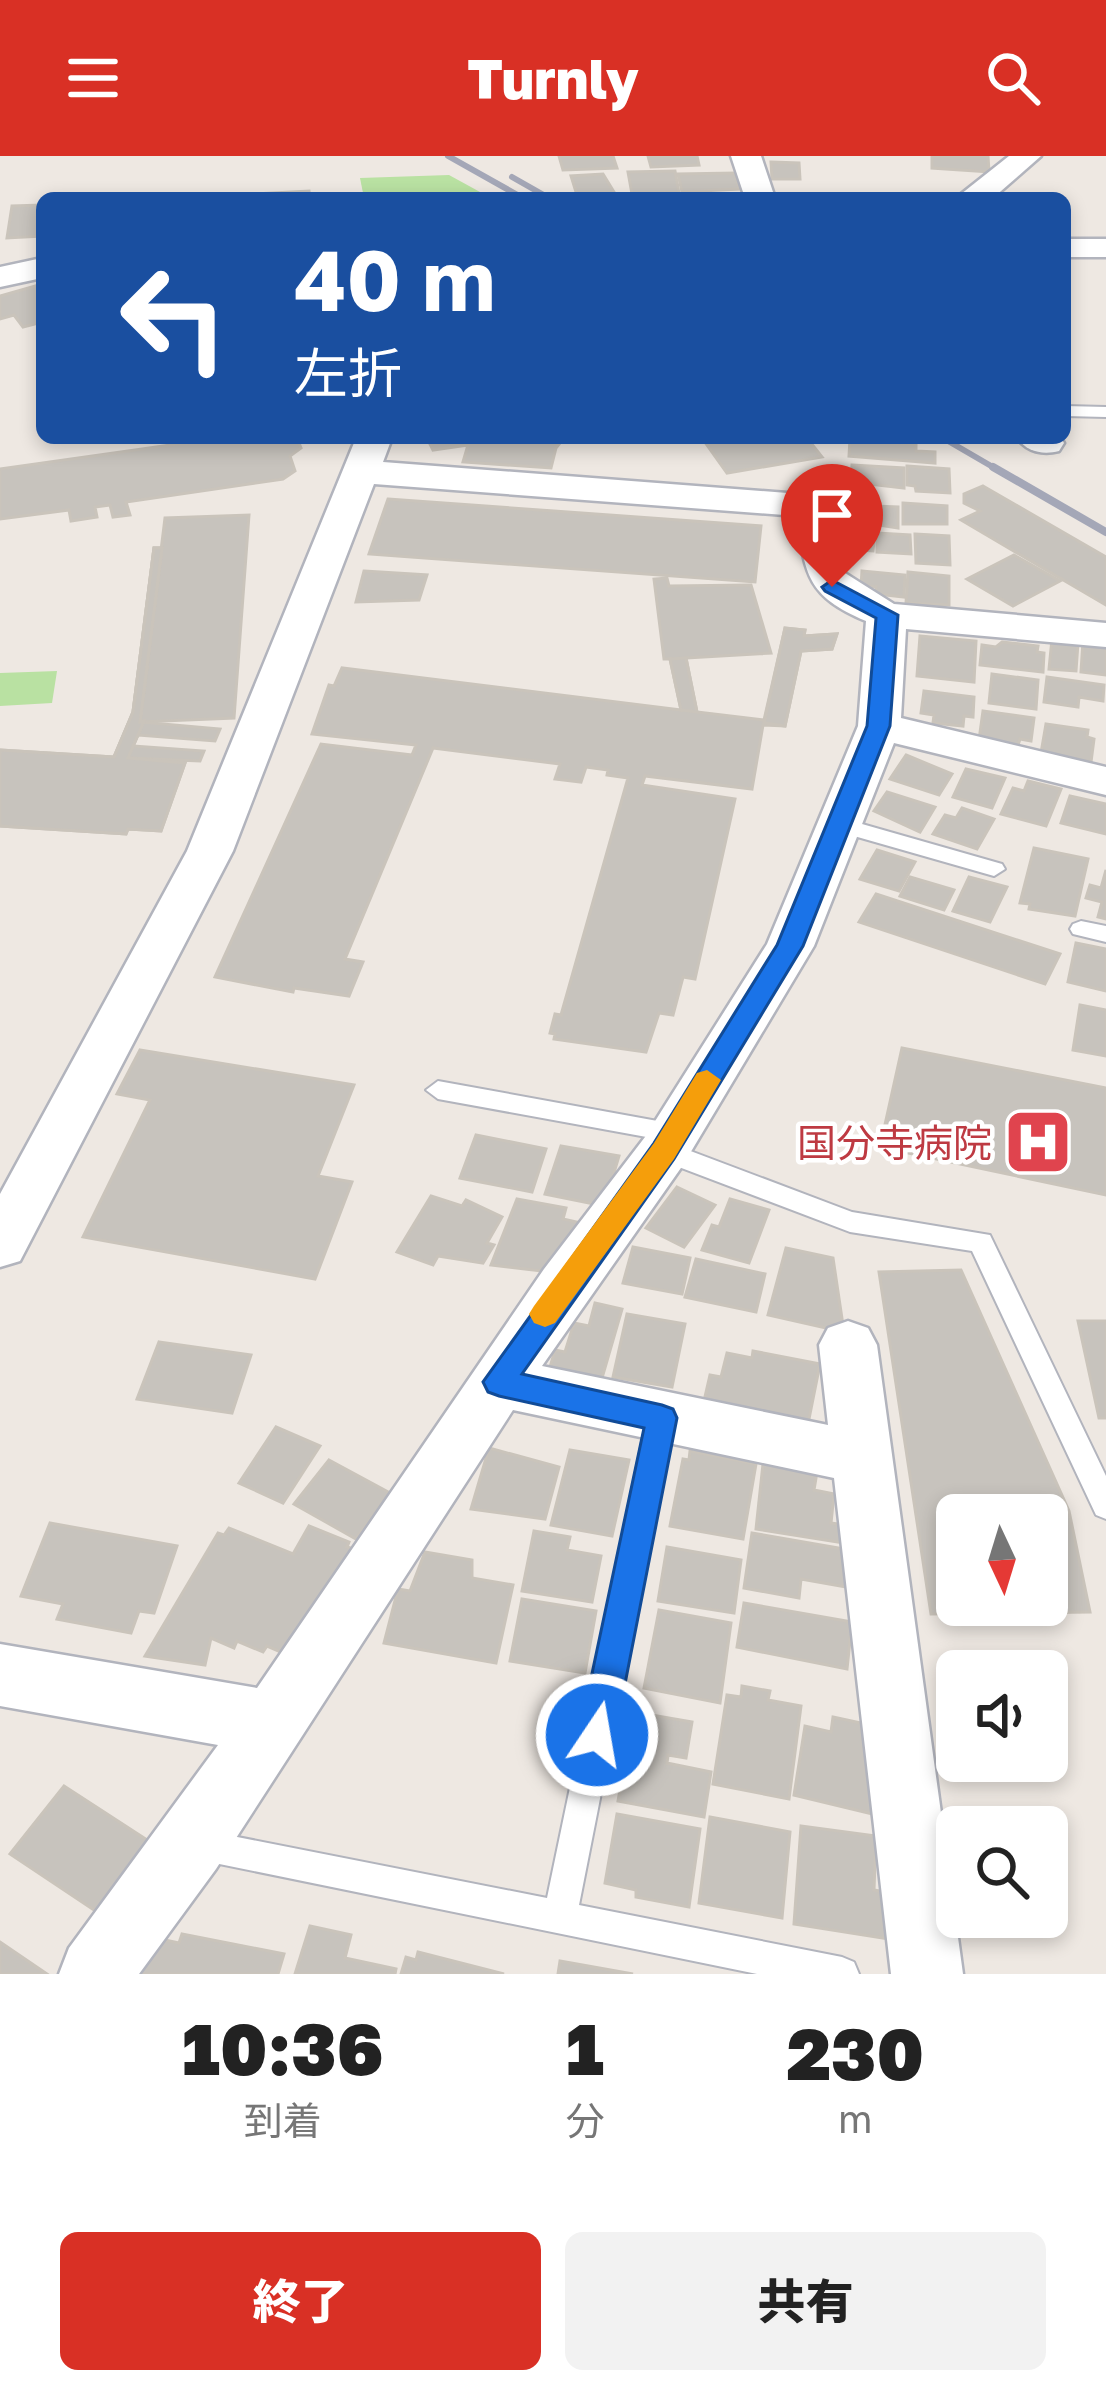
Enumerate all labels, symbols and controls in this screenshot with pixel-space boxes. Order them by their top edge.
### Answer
icon: menu [60,45,126,111]
icon: search [980,45,1046,111]
text: Turnly [467,46,639,111]
text: 40 m [294,229,496,329]
icon: left [96,240,252,396]
text: 左折 [294,340,402,405]
pin [781,464,883,587]
icon: arrive [799,482,865,548]
hospital icon: 国分寺病院 [1003,1107,1073,1177]
place label: 国分寺病院 [797,1119,992,1166]
north arrow [936,1494,1068,1626]
map controls [936,1494,1068,1938]
button: sound [936,1650,1068,1782]
position arrow [534,1672,660,1798]
button: search [936,1806,1068,1938]
text: 10:36 [182,2004,383,2091]
text: 1 [566,2004,604,2091]
text: 230 [786,2009,924,2096]
text: m [838,2095,872,2142]
text: 到着 [244,2097,322,2144]
text: 分 [565,2097,604,2144]
button: 終了 [60,2232,541,2370]
button: 共有 [565,2232,1046,2370]

